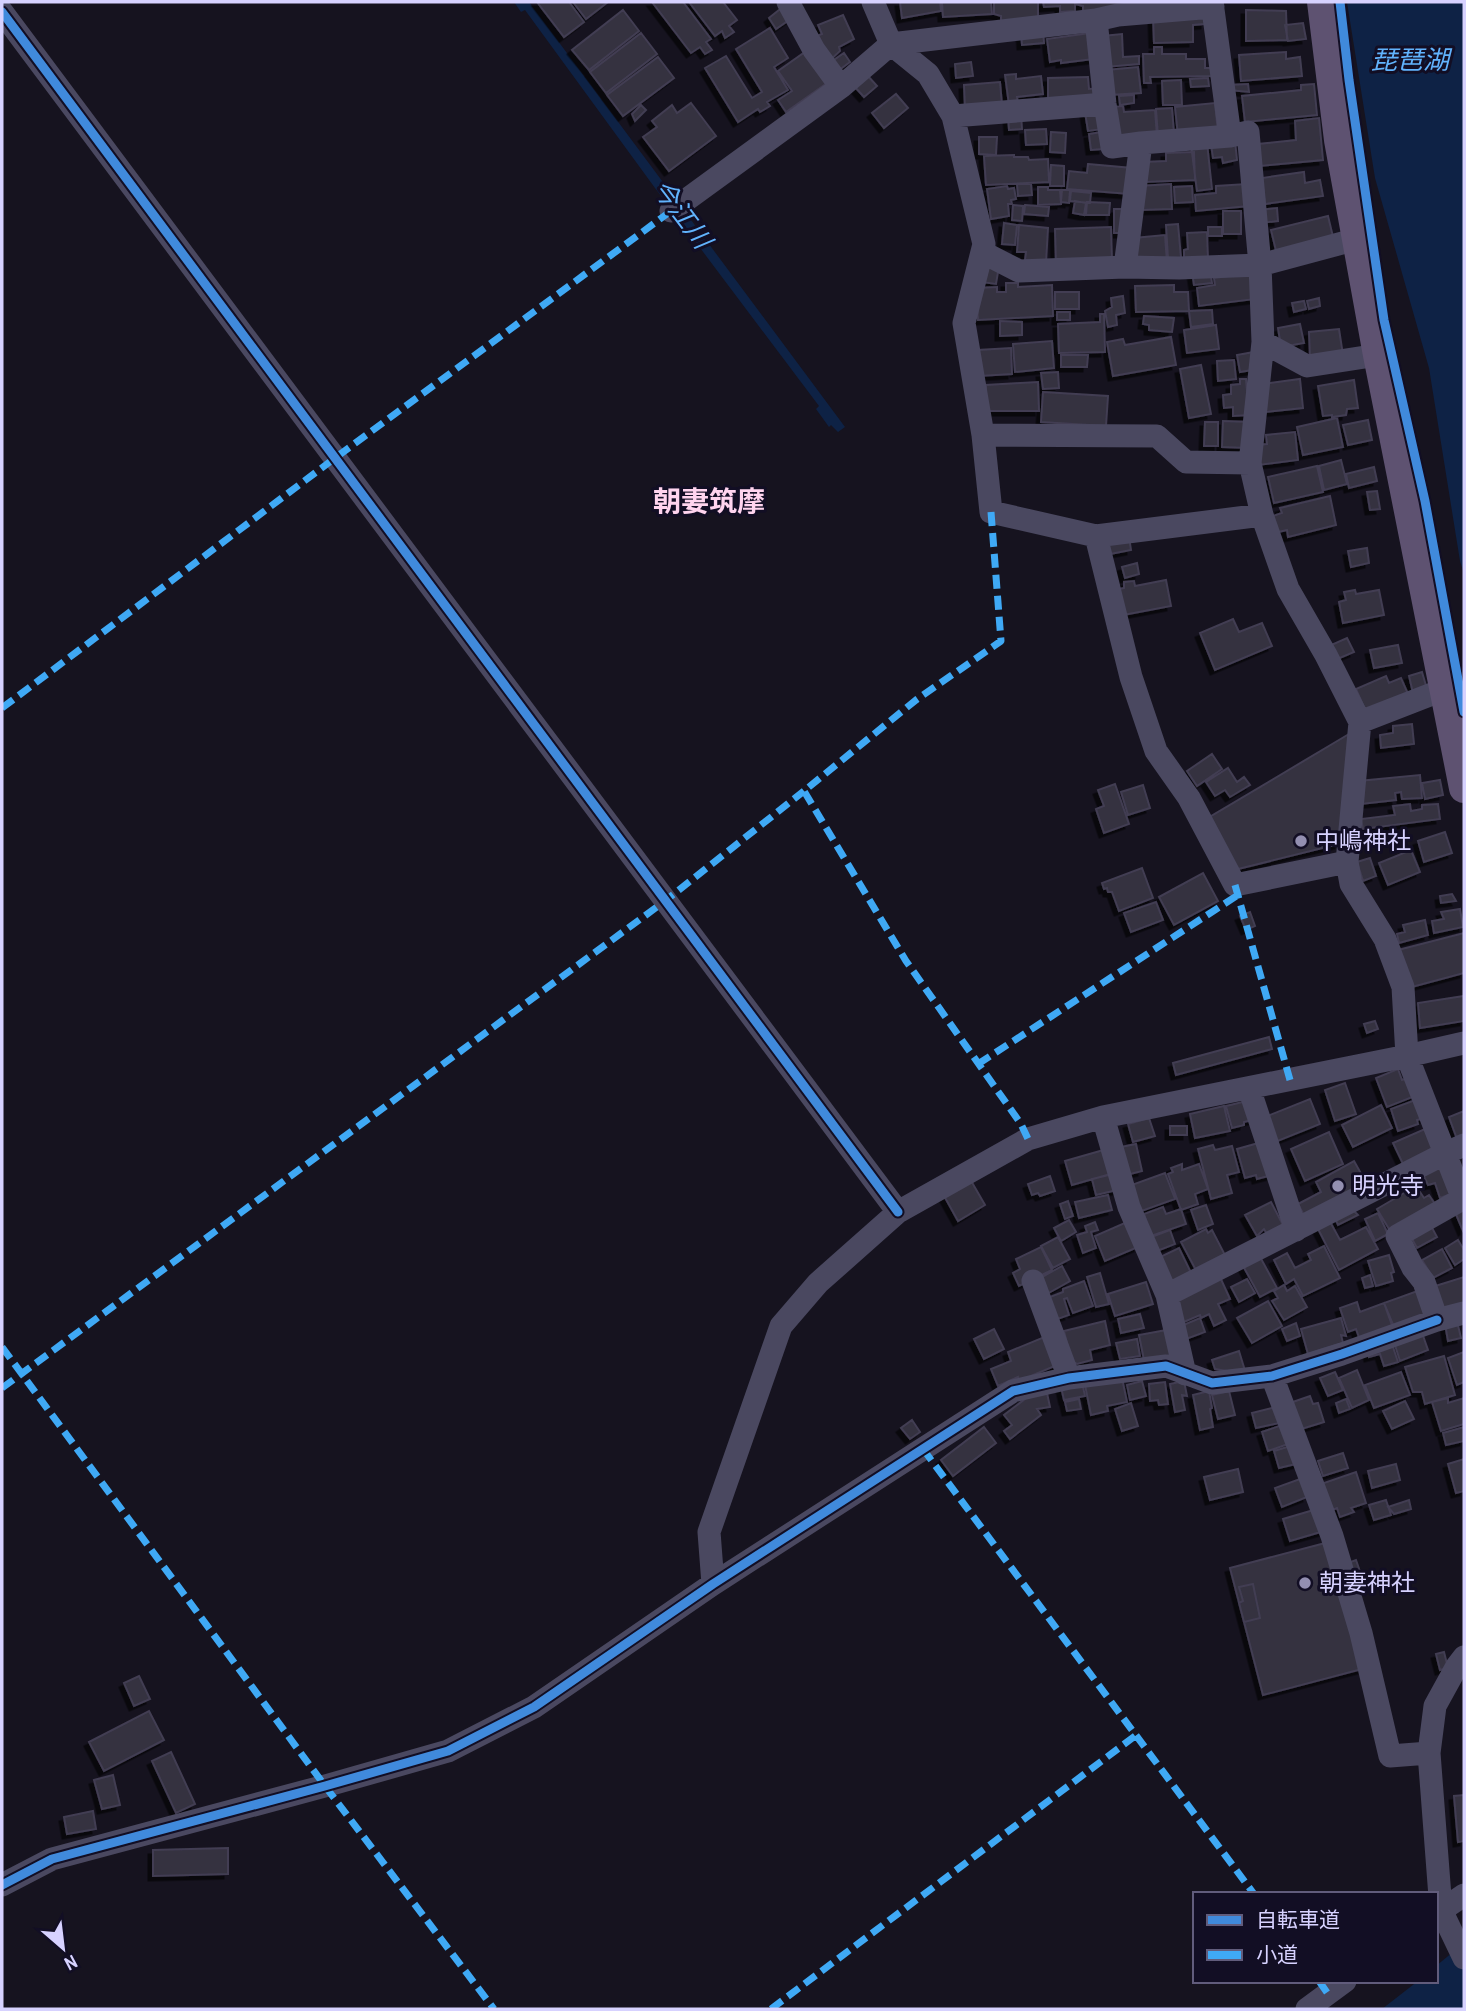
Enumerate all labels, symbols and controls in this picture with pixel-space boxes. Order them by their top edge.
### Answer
water label: 琵琶湖 [1371,42,1453,77]
water label: 今江川 [645,172,722,258]
district label: 朝妻筑摩 [653,482,765,520]
place label: 中嶋神社 [1315,824,1411,856]
marker: 中嶋神社 [1293,833,1309,849]
place label: 明光寺 [1352,1169,1424,1201]
marker: 明光寺 [1330,1178,1346,1194]
place label: 朝妻神社 [1319,1566,1415,1598]
marker: 朝妻神社 [1297,1575,1313,1591]
legend [1193,1892,1438,1983]
text: 自転車道 [1256,1905,1340,1934]
north arrow [28,1913,98,1983]
text: 小道 [1256,1940,1298,1969]
text: N [60,1949,82,1977]

